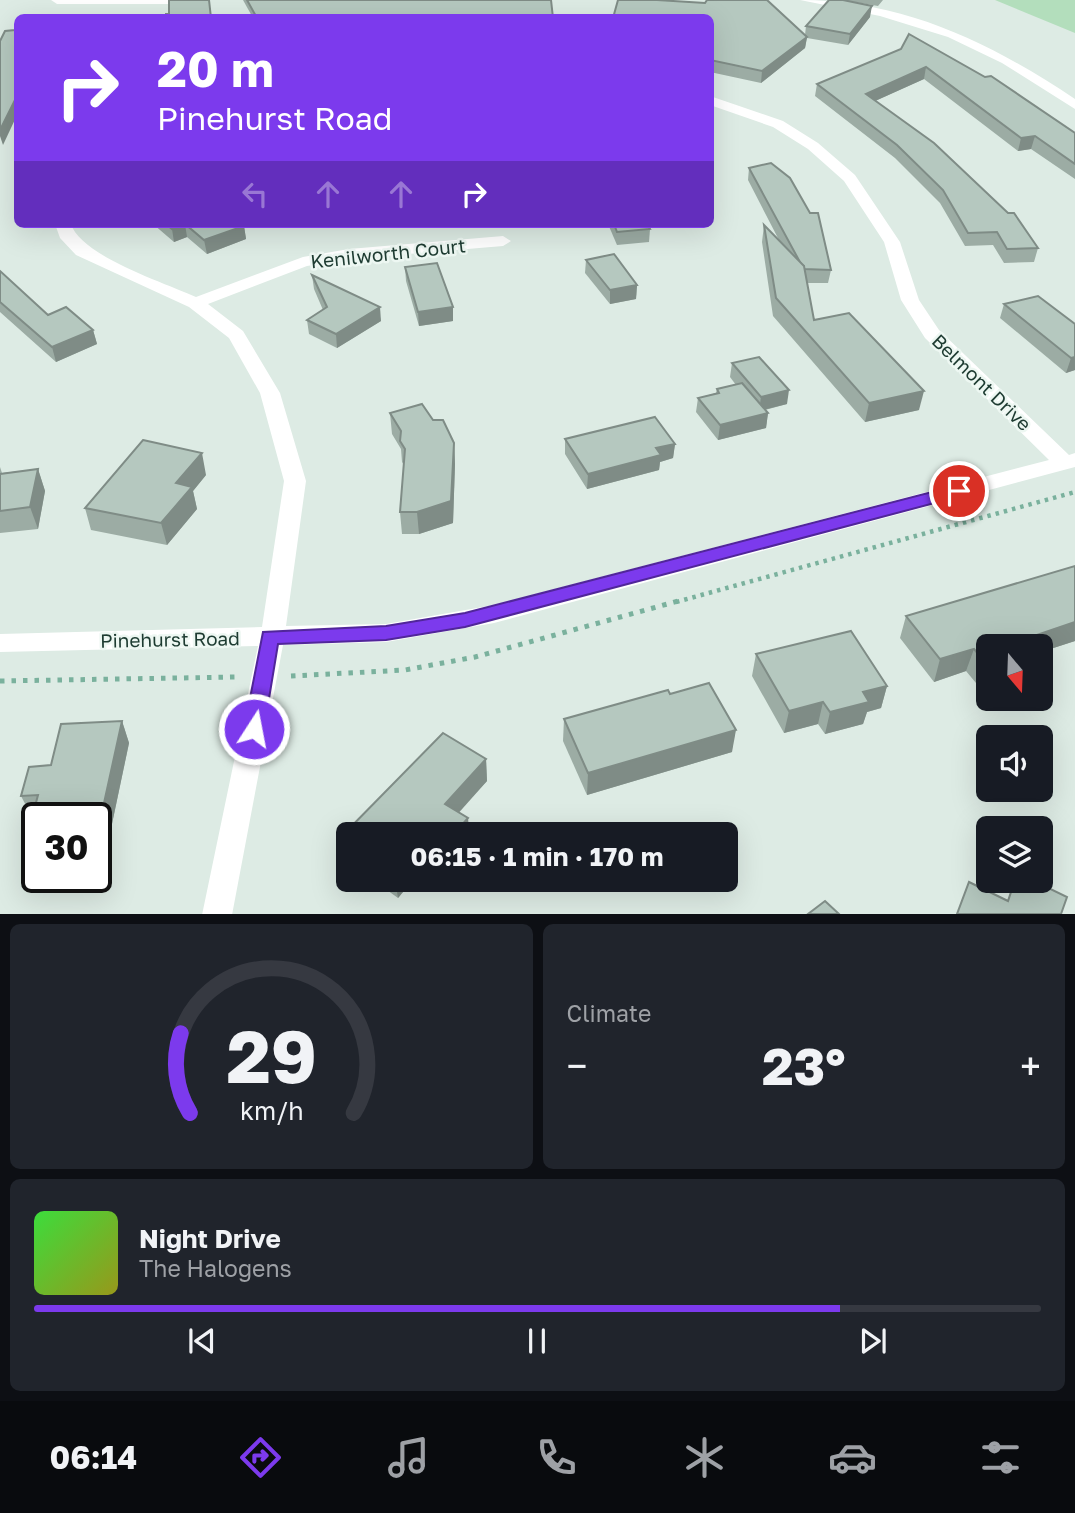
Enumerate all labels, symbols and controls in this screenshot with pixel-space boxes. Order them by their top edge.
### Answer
text: 20 m [157,39,274,98]
icon: right [42,42,133,133]
text: Pinehurst Road [157,99,392,137]
icon: left [236,175,274,213]
icon: ahead [309,175,347,213]
icon: ahead [382,175,420,213]
icon: right [455,175,493,213]
street label: Kenilworth Court [309,233,467,273]
street label: Belmont Drive [928,329,1036,435]
pin [929,461,989,521]
icon: arrive [940,472,978,510]
street label: Pinehurst Road [100,626,240,652]
north arrow [976,634,1054,710]
map controls [976,634,1053,893]
position arrow [217,692,291,766]
button: sound [976,725,1053,802]
speed limit sign: 30 [21,802,112,893]
button: layers [976,816,1053,893]
text: 06:15 · 1 min · 170 m [411,841,663,872]
text: Climate [567,999,651,1027]
text: 29 [226,1012,317,1099]
text: 23° [762,1034,846,1096]
text: − [567,1043,587,1088]
text: + [1020,1043,1041,1088]
text: km/h [239,1094,303,1125]
text: Night Drive [139,1223,281,1254]
text: The Halogens [139,1254,292,1282]
icon: previous [183,1322,221,1360]
icon: pause [518,1322,556,1360]
icon: next [854,1322,892,1360]
icon: directions [236,1433,285,1482]
icon: music [384,1433,433,1482]
icon: phone [532,1433,581,1482]
icon: climate [680,1433,729,1482]
icon: car [828,1433,877,1482]
icon: filters [976,1433,1025,1482]
text: 06:14 [50,1438,137,1476]

